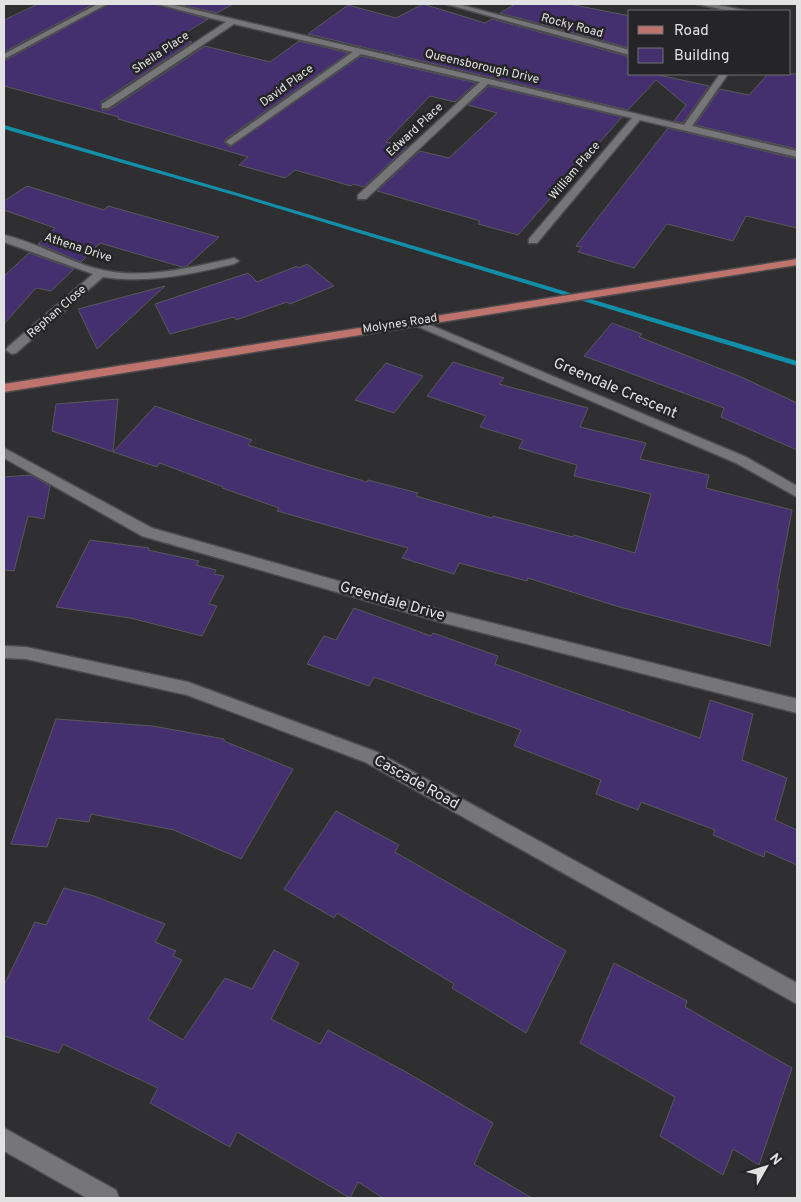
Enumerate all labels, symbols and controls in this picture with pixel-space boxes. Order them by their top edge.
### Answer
street label: Rocky Road [539,10,605,42]
legend [628,10,791,75]
text: Road [674,22,709,41]
street label: Sheila Place [129,28,193,78]
street label: Queensborough Drive [423,46,541,88]
text: Building [674,47,729,66]
street label: David Place [257,61,317,111]
street label: Edward Place [383,100,447,160]
street label: William Place [546,138,604,204]
street label: Athena Drive [42,230,114,266]
street label: Rephan Close [24,282,90,342]
street label: Molynes Road [361,310,439,338]
street label: Greendale Crescent [550,354,680,424]
street label: Greendale Drive [337,578,447,626]
street label: Cascade Road [370,752,462,814]
north arrow [741,1142,791,1192]
text: N [765,1151,785,1169]

